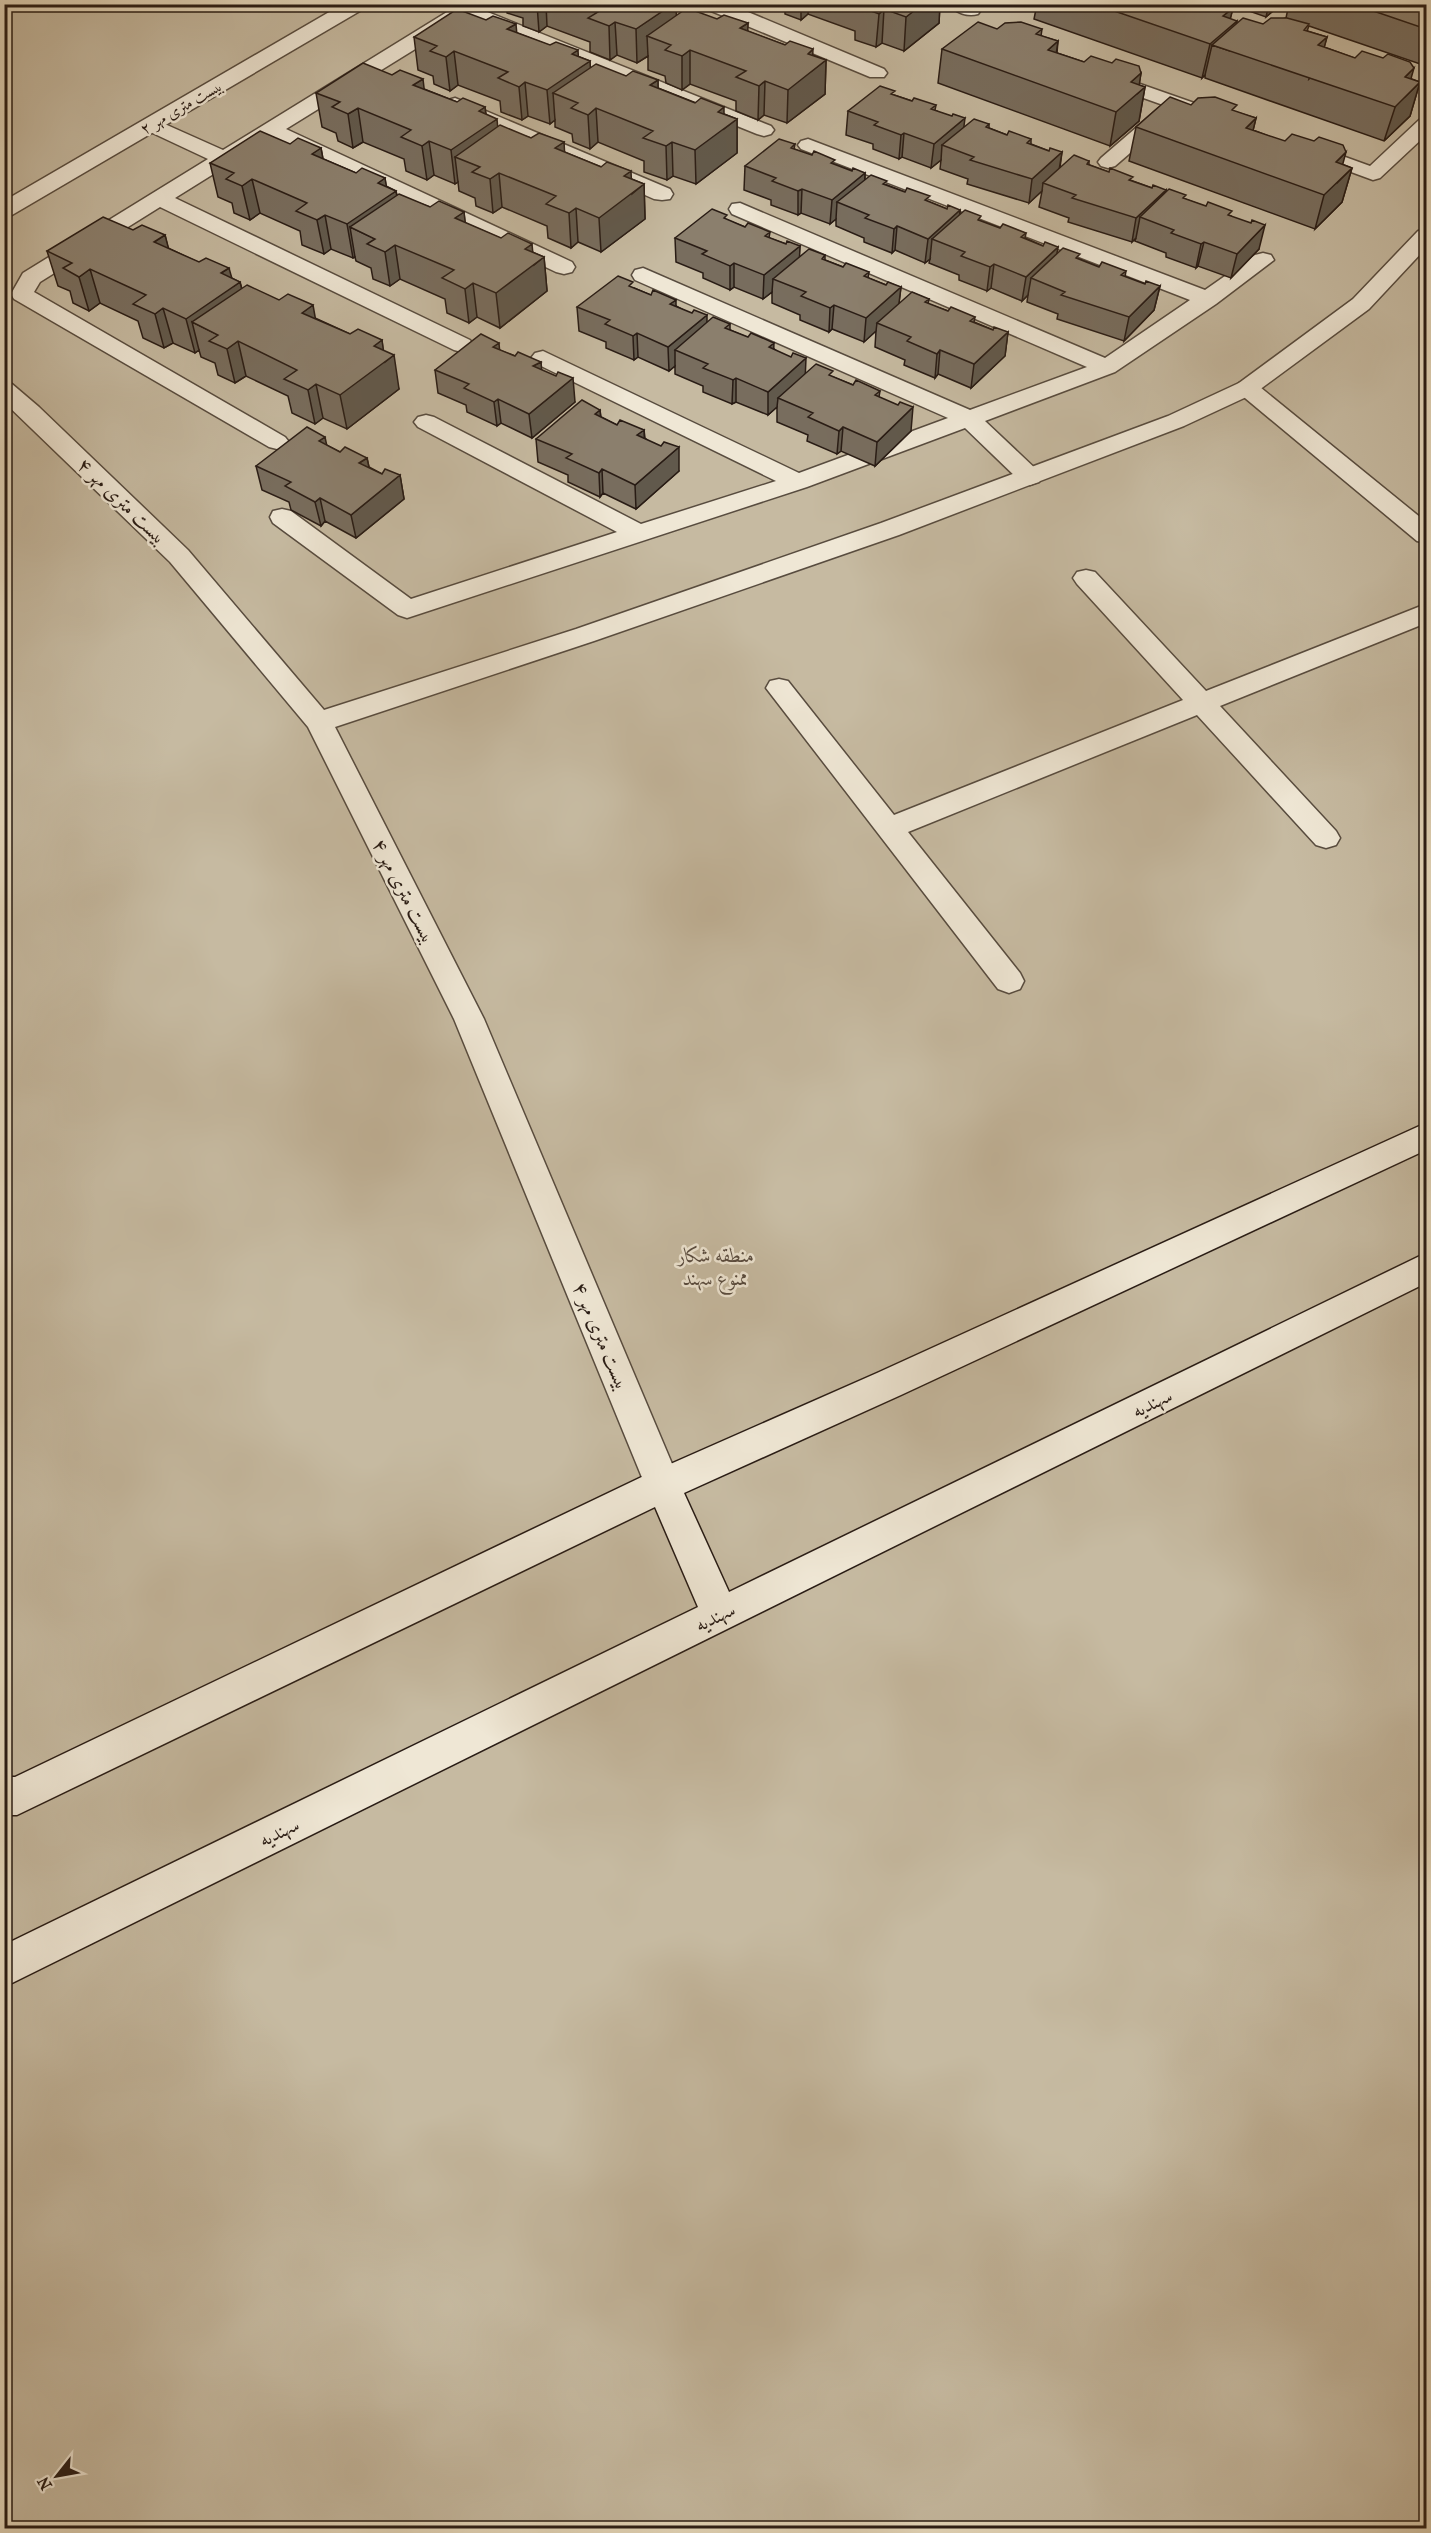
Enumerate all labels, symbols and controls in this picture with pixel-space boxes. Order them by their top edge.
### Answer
street label: بیست متری مهر ۲ [137,76,226,139]
street label: بیست متری مهر ۴ [72,453,171,550]
street label: بیست متری مهر ۴ [367,835,440,948]
park label: منطقه شکار ممنوع سهند [676,1244,754,1296]
street label: بیست متری مهر ۴ [567,1279,634,1394]
street label: سهندیه [1128,1384,1176,1423]
street label: سهندیه [691,1598,739,1637]
street label: سهندیه [255,1813,303,1852]
north arrow [27,2446,87,2506]
text: N [33,2473,56,2494]

